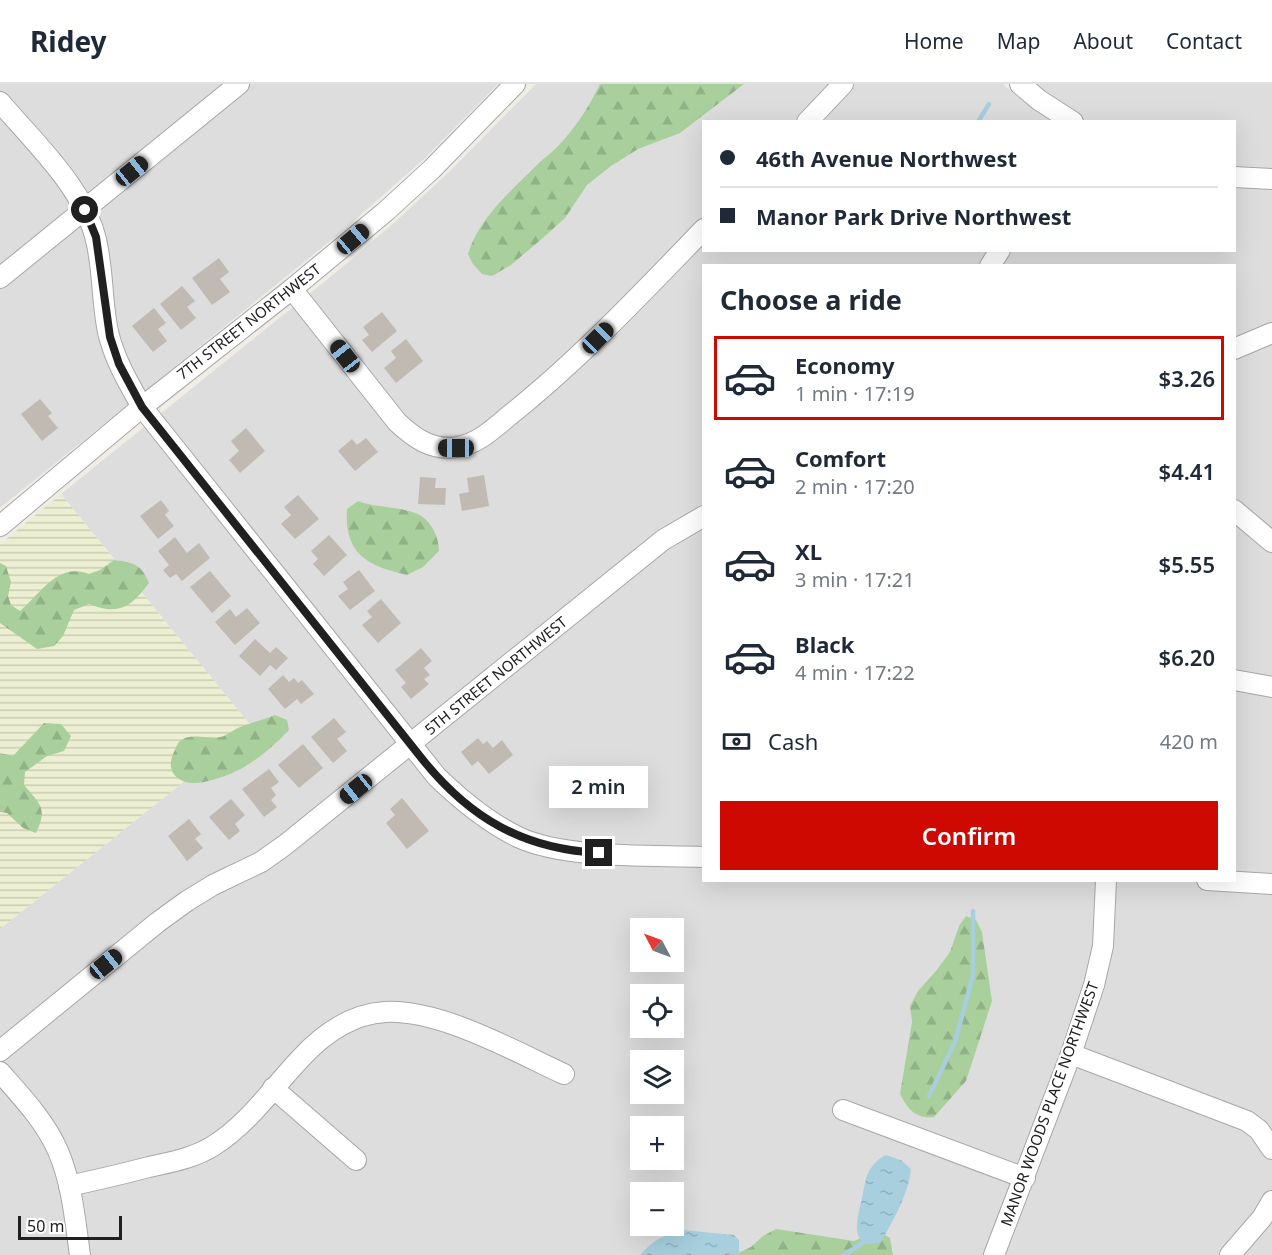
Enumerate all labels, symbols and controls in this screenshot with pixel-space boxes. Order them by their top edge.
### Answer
text: Ridey [30,22,107,60]
text: Home [904,27,964,55]
text: Map [997,27,1040,55]
text: About [1073,27,1133,55]
text: Contact [1166,27,1242,55]
text: 46th Avenue Northwest [756,143,1017,173]
car [112,153,152,189]
route start [71,196,98,223]
text: Manor Park Drive Northwest [756,201,1071,231]
car [333,221,373,257]
street label: 7TH STREET NORTHWEST [172,258,325,384]
text: Choose a ride [720,281,902,318]
car [579,319,617,357]
car [327,336,363,376]
text: Economy [795,350,894,380]
icon: car [723,351,777,405]
text: $3.26 [1159,363,1215,393]
text: 1 min · 17:19 [795,380,915,407]
car [438,439,474,457]
text: Comfort [795,443,886,473]
icon: car [723,444,777,498]
text: $4.41 [1159,456,1215,486]
text: 2 min · 17:20 [795,473,915,500]
text: XL [795,536,822,566]
icon: car [723,537,777,591]
text: $5.55 [1159,549,1215,579]
text: 3 min · 17:21 [795,566,915,593]
street label: 5TH STREET NORTHWEST [420,611,571,739]
text: Black [795,629,854,659]
icon: car [723,630,777,684]
text: $6.20 [1159,642,1215,672]
text: 4 min · 17:22 [795,659,915,686]
icon: cash [720,725,753,758]
text: Cash [768,726,818,756]
text: 420 m [1160,728,1218,755]
callout: 2 min [550,766,648,808]
car [336,771,376,807]
text: 2 min [571,773,626,800]
button: Confirm [720,801,1218,870]
route end [585,839,612,866]
north arrow [630,918,684,972]
map controls [630,918,684,1236]
car [86,946,126,982]
street label: MANOR WOODS PLACE NORTHWEST [995,978,1103,1229]
button: locate [630,984,684,1038]
button: layers [630,1050,684,1104]
button: + [630,1116,684,1170]
button: − [630,1182,684,1236]
scale bar [18,1213,122,1240]
text: 50 m [27,1215,64,1237]

